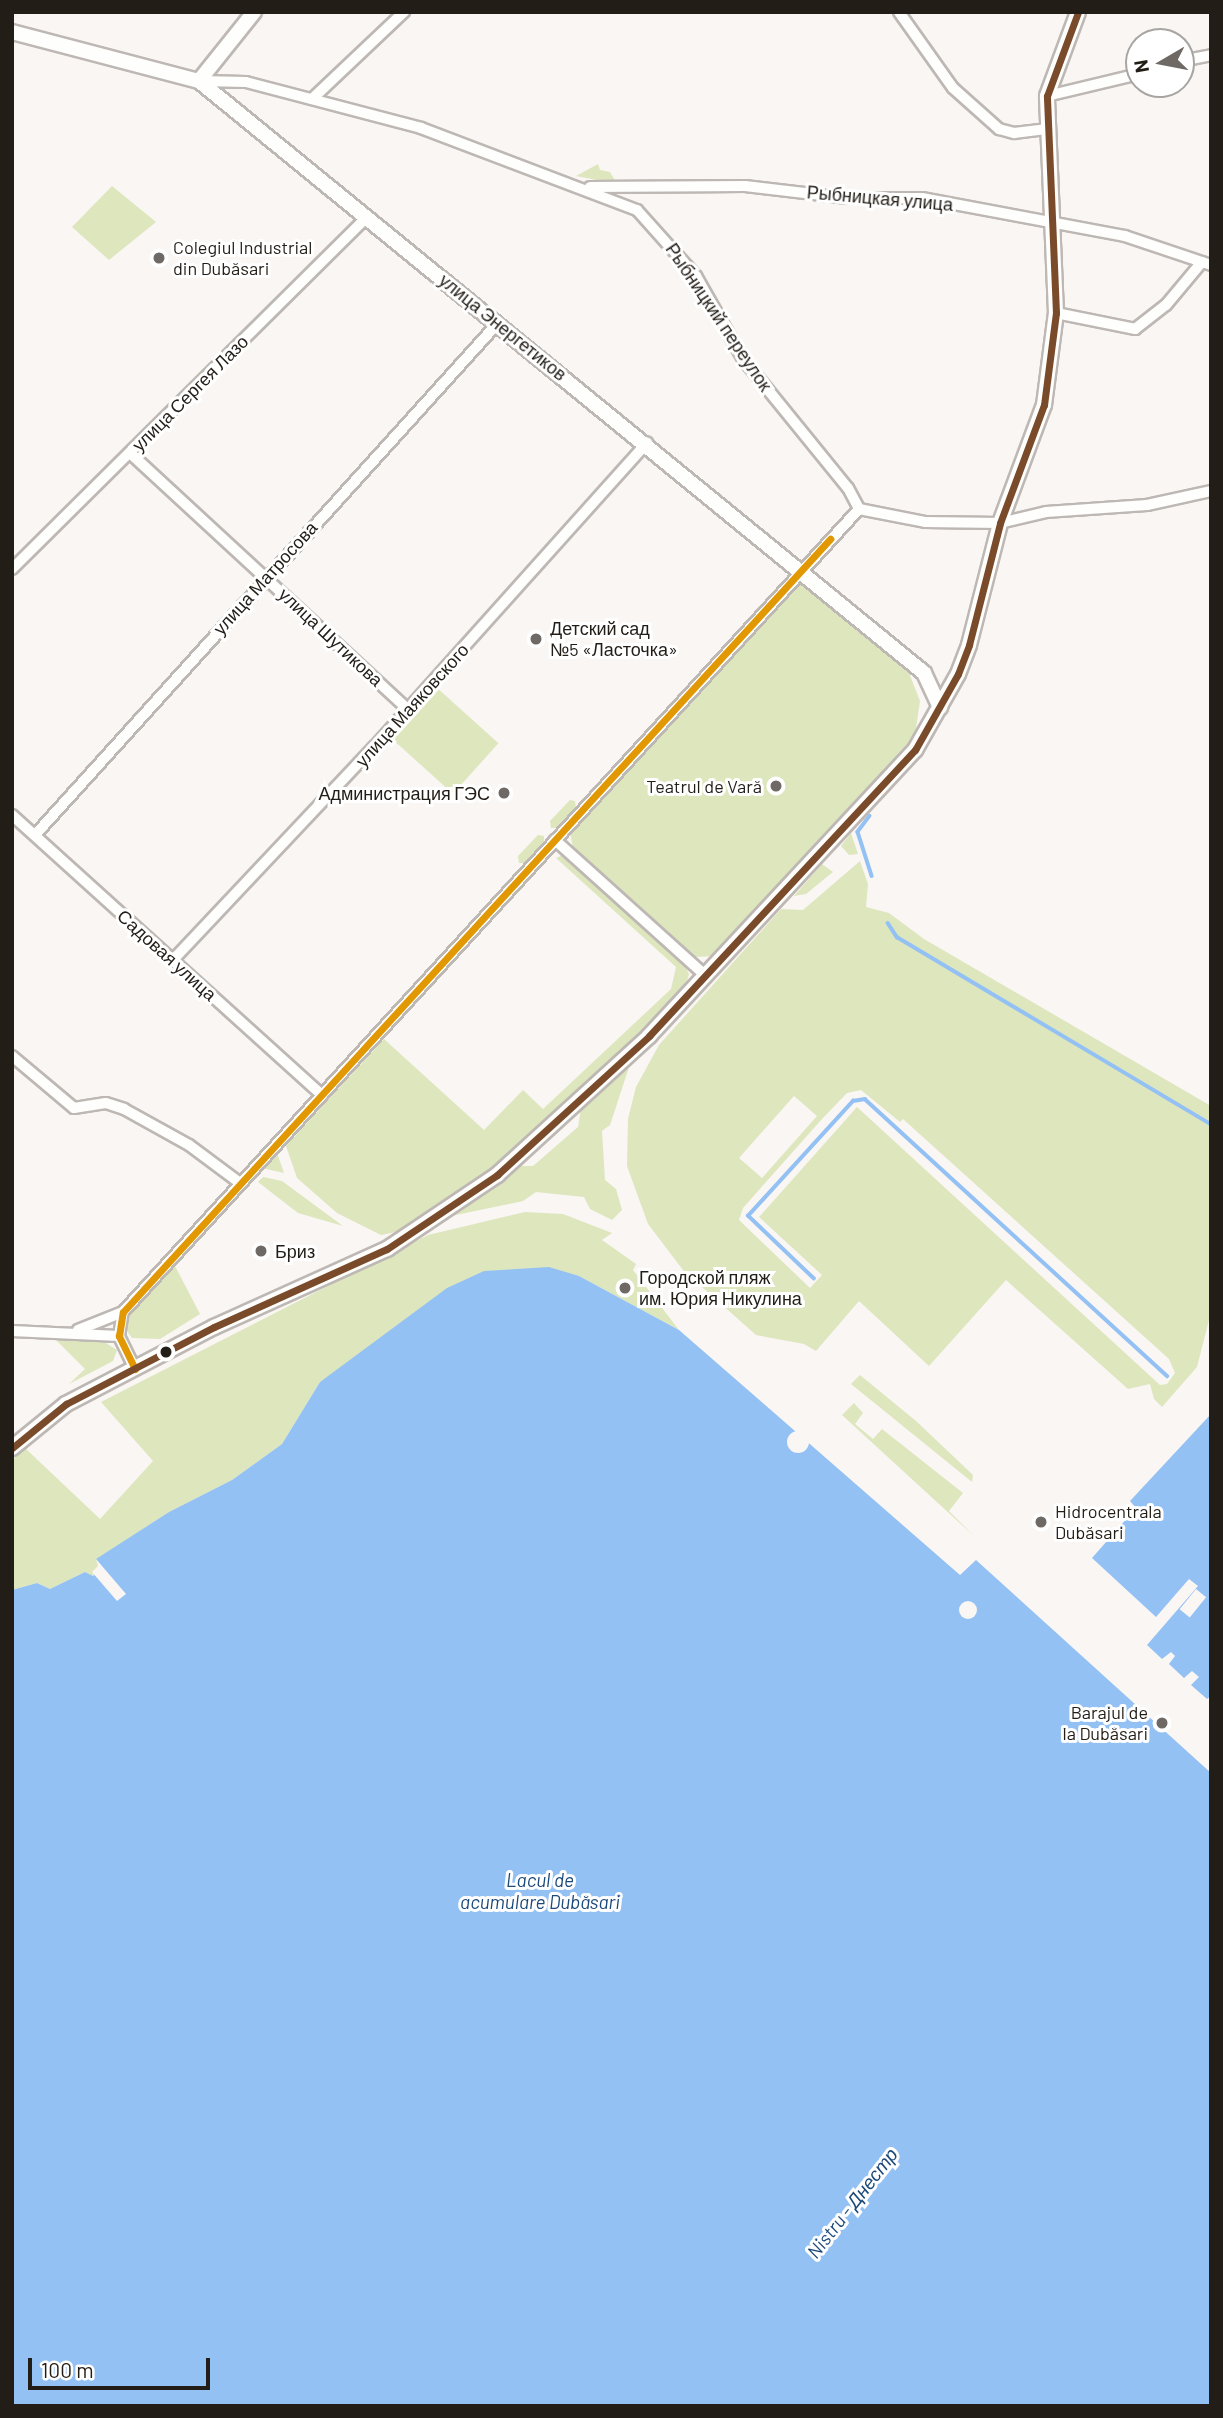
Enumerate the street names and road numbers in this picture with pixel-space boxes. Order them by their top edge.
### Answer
street label: Рыбницкая улица [806,181,954,215]
street label: Рыбницкий переулок [661,239,777,395]
street label: улица Энергетиков [435,269,571,385]
street label: улица Сергея Лазо [127,330,253,456]
street label: улица Матросова [209,517,321,639]
street label: улица Шутикова [275,583,387,691]
street label: улица Маяковского [351,639,473,771]
street label: Садовая улица [113,905,221,1005]

